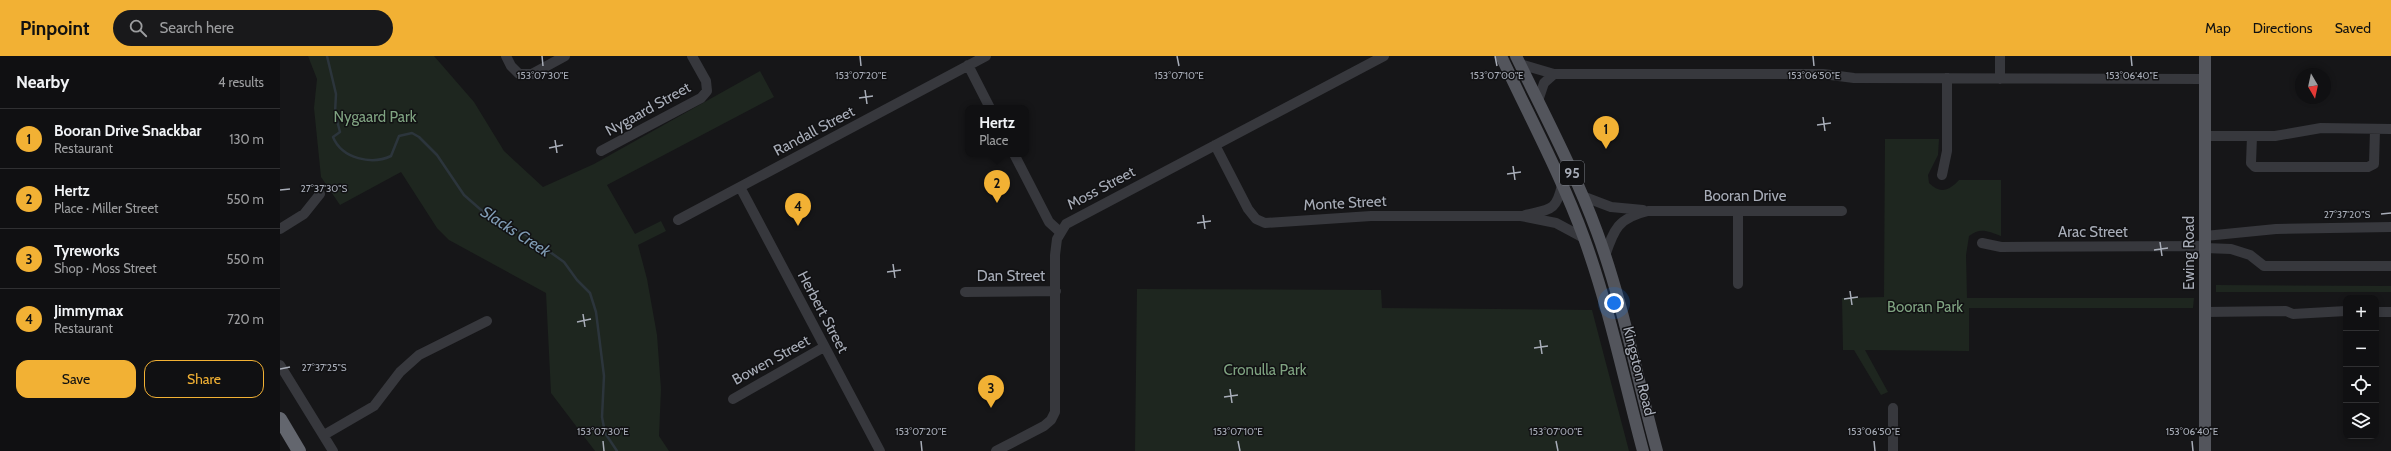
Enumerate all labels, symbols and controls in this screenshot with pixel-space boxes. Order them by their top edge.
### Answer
search box [113,10,393,46]
text: Pinpoint [20,17,89,40]
icon: search [127,17,149,39]
text: Search here [159,19,234,37]
text: Map [2205,19,2231,37]
text: Directions [2253,19,2313,37]
text: Saved [2335,19,2371,37]
north arrow [2295,68,2331,104]
text: 153°07'30"E [517,69,569,82]
text: 153°07'20"E [835,69,887,82]
text: 153°07'10"E [1154,69,1204,82]
text: 153°07'00"E [1470,69,1524,82]
text: 153°06'50"E [1788,69,1841,82]
text: 153°06'40"E [2106,69,2159,82]
text: Nearby [16,72,69,92]
text: 4 results [218,74,264,90]
street label: Nygaard Street [602,78,694,140]
street label: Randall Street [770,102,858,160]
popup [965,105,1029,157]
park label: Nygaard Park [333,108,417,126]
text: Hertz [979,114,1015,132]
pin: 1 [1593,116,1619,149]
text: Booran Drive Snackbar [54,122,202,140]
text: 1 [27,131,31,147]
text: 130 m [229,131,264,147]
text: Place [979,132,1008,148]
text: Restaurant [54,140,113,156]
road number: 95 [1560,161,1584,185]
street label: Moss Street [1064,163,1138,213]
pin: 2 [984,170,1010,203]
text: Hertz [54,182,90,200]
text: 27°37'30"S [301,182,348,195]
street label: Booran Drive [1704,187,1787,205]
text: 2 [26,191,32,207]
text: 550 m [227,191,264,207]
street label: Monte Street [1303,192,1387,214]
pin: 4 [785,193,811,226]
text: Place · Miller Street [54,200,158,216]
water label: Slacks Creek [477,202,555,262]
text: 27°37'20"S [2324,208,2370,221]
street label: Ewing Road [2180,216,2198,290]
street label: Arac Street [2058,223,2128,241]
text: Tyreworks [54,242,120,260]
text: 3 [25,251,33,267]
text: 550 m [227,251,264,267]
text: Shop · Moss Street [54,260,157,276]
street label: Dan Street [977,267,1045,285]
street label: Herbert Street [794,268,852,356]
your location [1604,293,1624,313]
map controls [2343,295,2379,439]
button: + [2343,295,2379,331]
park label: Booran Park [1887,298,1963,316]
text: Jimmymax [54,302,123,320]
text: 4 [25,311,33,327]
text: 720 m [227,311,264,327]
text: Restaurant [54,320,113,336]
street label: Kingston Road [1619,324,1659,418]
street label: Bowen Street [729,331,813,389]
button: − [2343,331,2379,367]
button: Save [16,360,136,398]
button: Share [144,360,264,398]
text: 27°37'25"S [301,361,347,374]
park label: Cronulla Park [1224,361,1307,379]
button: locate [2343,367,2379,403]
pin: 3 [978,375,1004,408]
button: layers [2343,403,2379,439]
text: 153°07'30"E [577,425,629,438]
text: 153°07'20"E [895,425,947,438]
text: 153°07'10"E [1213,425,1263,438]
text: 153°07'00"E [1529,425,1583,438]
text: 153°06'50"E [1848,425,1901,438]
text: 153°06'40"E [2166,425,2219,438]

